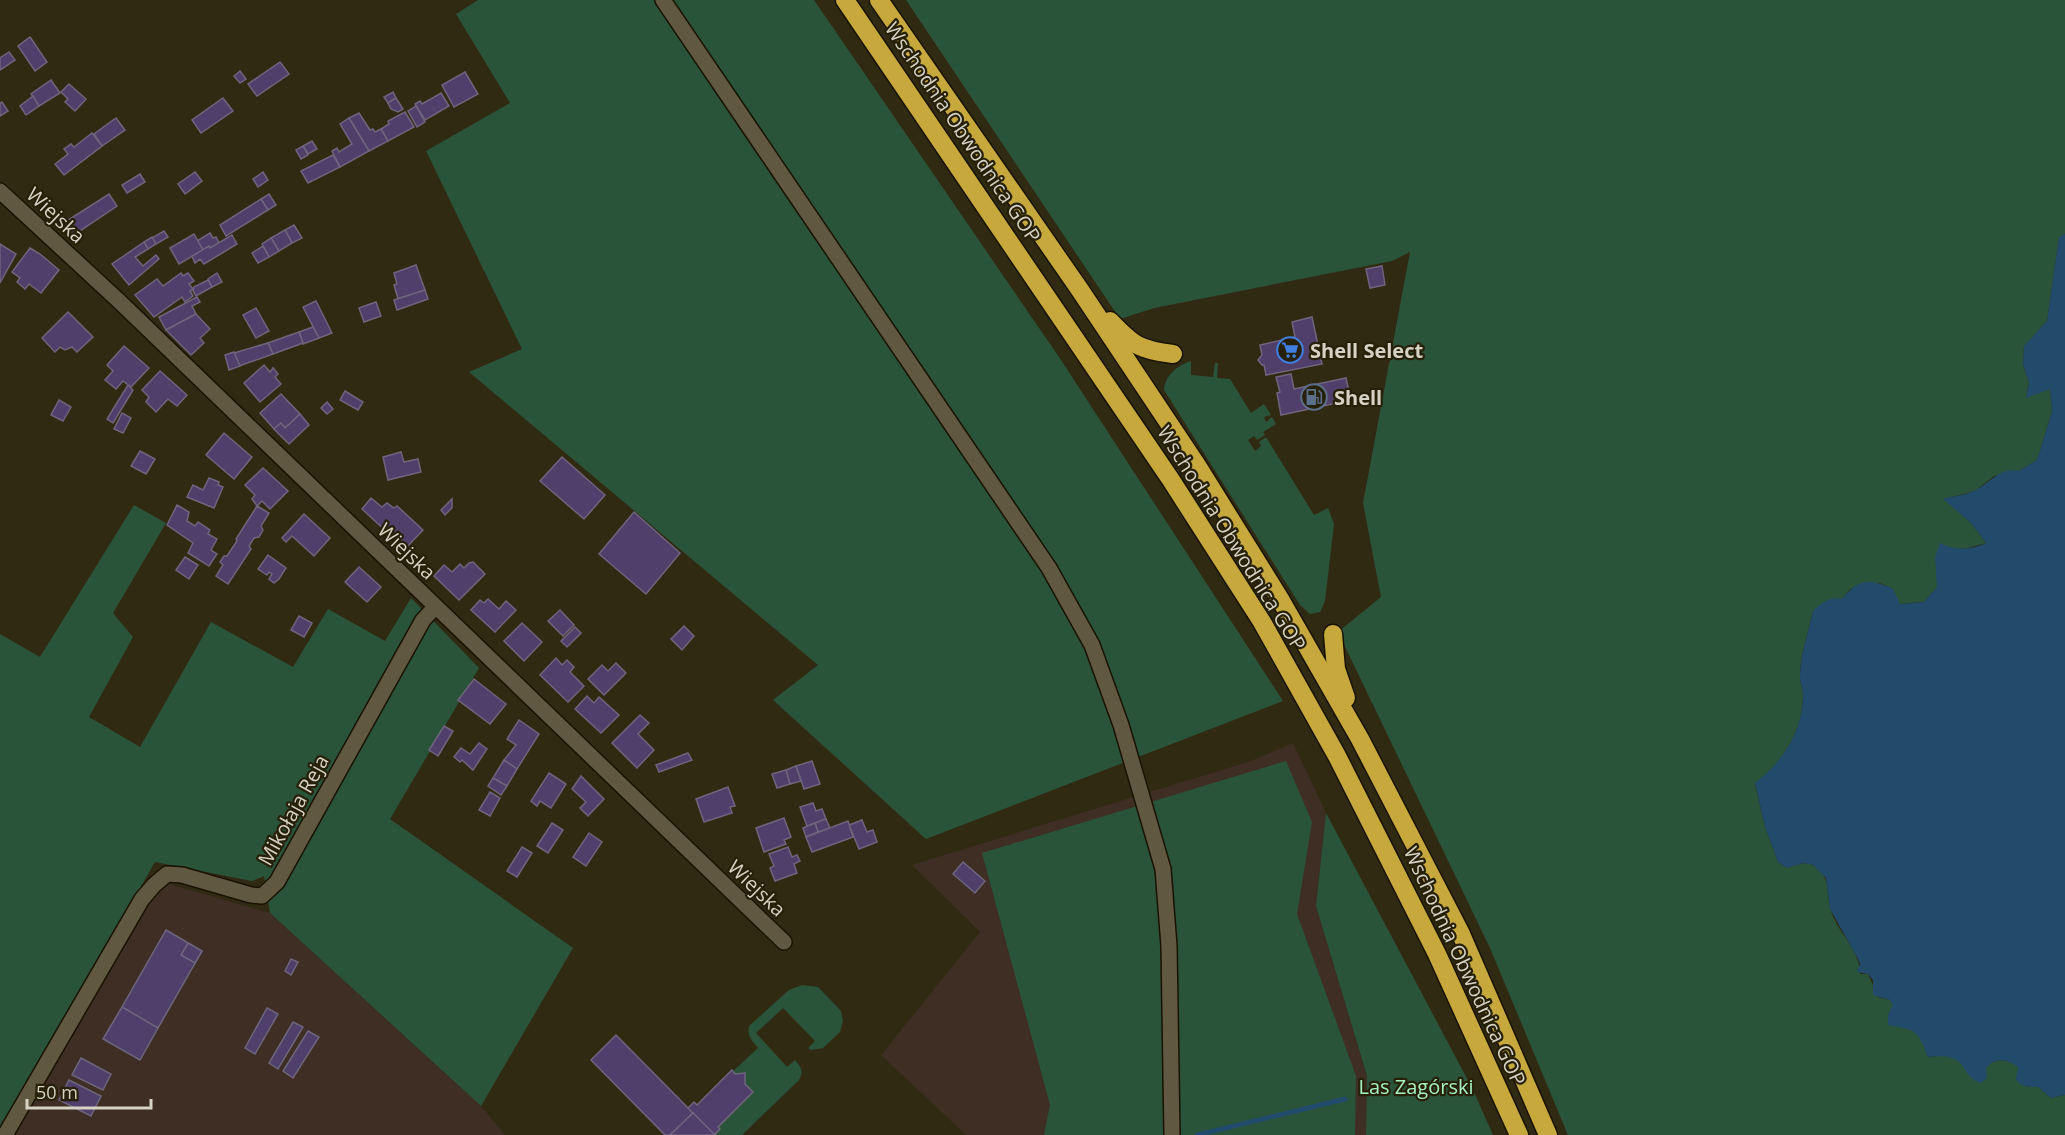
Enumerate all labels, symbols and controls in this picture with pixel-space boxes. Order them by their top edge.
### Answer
street label: Wschodnia Obwodnica GOP [879,16,1047,248]
street label: Wiejska [21,181,91,249]
supermarket icon: Shell Select [1275,335,1305,365]
place label: Shell Select [1310,337,1423,364]
fuel station icon: Shell [1299,382,1329,412]
place label: Shell [1334,384,1382,411]
street label: Wschodnia Obwodnica GOP [1151,420,1313,656]
street label: Wiejska [372,517,442,585]
street label: Mikołaja Reja [251,750,335,870]
street label: Wschodnia Obwodnica GOP [1398,842,1532,1090]
street label: Wiejska [722,854,792,922]
scale bar [27,1072,152,1110]
park label: Las Zagórski [1359,1073,1474,1100]
text: 50 m [36,1080,78,1104]

